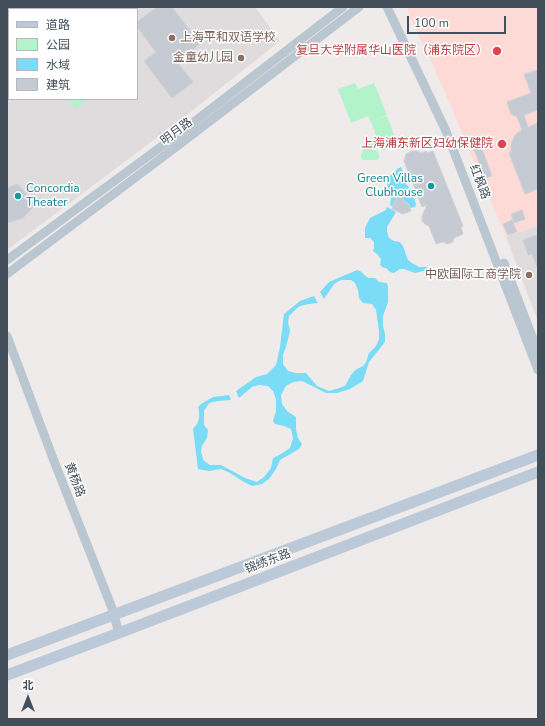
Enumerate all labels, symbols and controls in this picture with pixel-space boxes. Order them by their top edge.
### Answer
legend [8,8,138,100]
scale bar [409,8,508,34]
text: 100 m [414,15,449,31]
text: 道路 [46,17,70,33]
place label: 上海平和双语学校 [180,31,276,45]
marker: 上海平和双语学校 [167,33,177,43]
text: 公园 [46,37,70,53]
place label: 复旦大学附属华山医院（浦东院区） [296,44,488,58]
marker: 复旦大学附属华山医院（浦东院区） [491,45,503,57]
place label: 金童幼儿园 [173,51,233,65]
marker: 金童幼儿园 [236,53,246,63]
text: 水域 [46,57,70,73]
text: 建筑 [46,77,70,93]
street label: 明月路 [158,115,196,149]
place label: 上海浦东新区妇幼保健院 [361,137,493,151]
marker: 上海浦东新区妇幼保健院 [496,138,508,150]
street label: 红枫路 [466,163,492,201]
place label: Green Villas Clubhouse [357,172,423,200]
marker: Green Villas Clubhouse [426,181,436,191]
place label: Concordia Theater [26,182,80,210]
marker: Concordia Theater [13,191,23,201]
place label: 中欧国际工商学院 [425,268,521,282]
marker: 中欧国际工商学院 [524,270,534,280]
street label: 黄杨路 [61,461,87,499]
street label: 锦绣东路 [243,547,293,577]
north arrow [8,678,48,718]
text: 北 [23,678,34,693]

